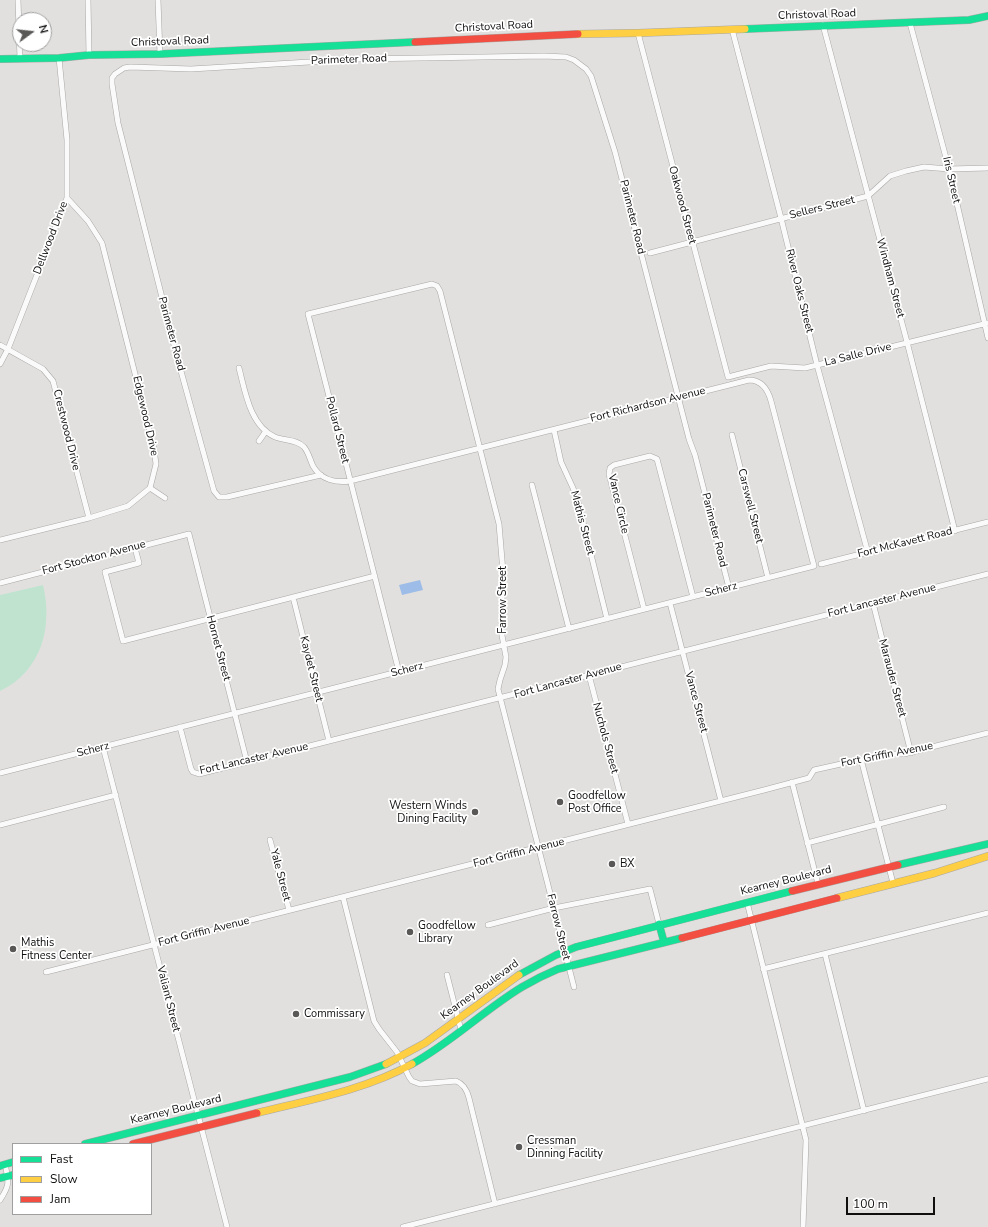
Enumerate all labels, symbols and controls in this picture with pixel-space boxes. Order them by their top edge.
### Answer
street label: Christoval Road [778,7,856,23]
north arrow [12,12,52,52]
street label: Christoval Road [455,18,533,36]
text: N [35,23,51,35]
street label: Christoval Road [131,34,209,50]
street label: Parimeter Road [311,52,387,68]
street label: Iris Street [939,155,963,205]
street label: Oakwood Street [665,165,699,245]
street label: Parimeter Road [616,178,648,256]
street label: Sellers Street [788,193,856,223]
street label: Dellwood Drive [31,200,71,276]
street label: Windham Street [873,237,907,319]
street label: River Oaks Street [782,248,816,334]
street label: Parimeter Road [155,295,187,373]
street label: La Salle Drive [823,340,893,370]
street label: Edgewood Drive [129,375,161,457]
street label: Fort Richardson Avenue [589,384,707,426]
street label: Crestwood Drive [50,388,82,472]
street label: Pollard Street [322,395,352,465]
street label: Carswell Street [734,467,766,545]
street label: Vance Circle [605,473,631,535]
street label: Mathis Street [567,489,597,557]
street label: Parimeter Road [698,491,730,569]
street label: Fort McKavett Road [856,525,954,561]
street label: Fort Stockton Avenue [41,538,147,578]
street label: Farrow Street [496,566,510,634]
street label: Scherz [703,580,739,600]
street label: Fort Lancaster Avenue [827,581,937,621]
street label: Hornet Street [203,614,233,682]
street label: Kaydet Street [296,635,326,703]
street label: Marauder Street [875,638,909,718]
street label: Scherz [389,660,425,680]
street label: Fort Lancaster Avenue [513,660,623,702]
street label: Vance Street [682,670,710,734]
street label: Nuchols Street [589,701,621,775]
street label: Scherz [75,740,111,760]
street label: Fort Lancaster Avenue [199,740,309,778]
street label: Fort Griffin Avenue [840,740,934,770]
place label: Goodfellow Post Office [568,789,626,815]
marker: Goodfellow Post Office [555,797,565,807]
place label: Western Winds Dining Facility [389,799,467,825]
marker: Western Winds Dining Facility [470,807,480,817]
street label: Fort Griffin Avenue [472,835,566,871]
street label: Yale Street [267,847,293,903]
place label: BX [620,857,634,871]
marker: BX [607,859,617,869]
street label: Kearney Boulevard [739,863,833,899]
street label: Farrow Street [543,893,573,961]
street label: Fort Griffin Avenue [157,914,251,950]
place label: Goodfellow Library [418,919,476,945]
marker: Goodfellow Library [405,927,415,937]
place label: Mathis Fitness Center [21,936,92,962]
marker: Mathis Fitness Center [8,944,18,954]
street label: Kearney Boulevard [438,957,522,1023]
street label: Valiant Street [153,965,183,1033]
place label: Commissary [304,1007,365,1021]
marker: Commissary [291,1009,301,1019]
street label: Kearney Boulevard [129,1092,223,1128]
place label: Cressman Dinning Facility [527,1134,603,1160]
marker: Cressman Dinning Facility [514,1142,524,1152]
legend [12,1143,152,1215]
text: Fast [50,1151,73,1167]
text: Slow [50,1171,78,1187]
scale bar [848,1189,937,1215]
text: Jam [50,1191,71,1207]
text: 100 m [853,1196,888,1212]

